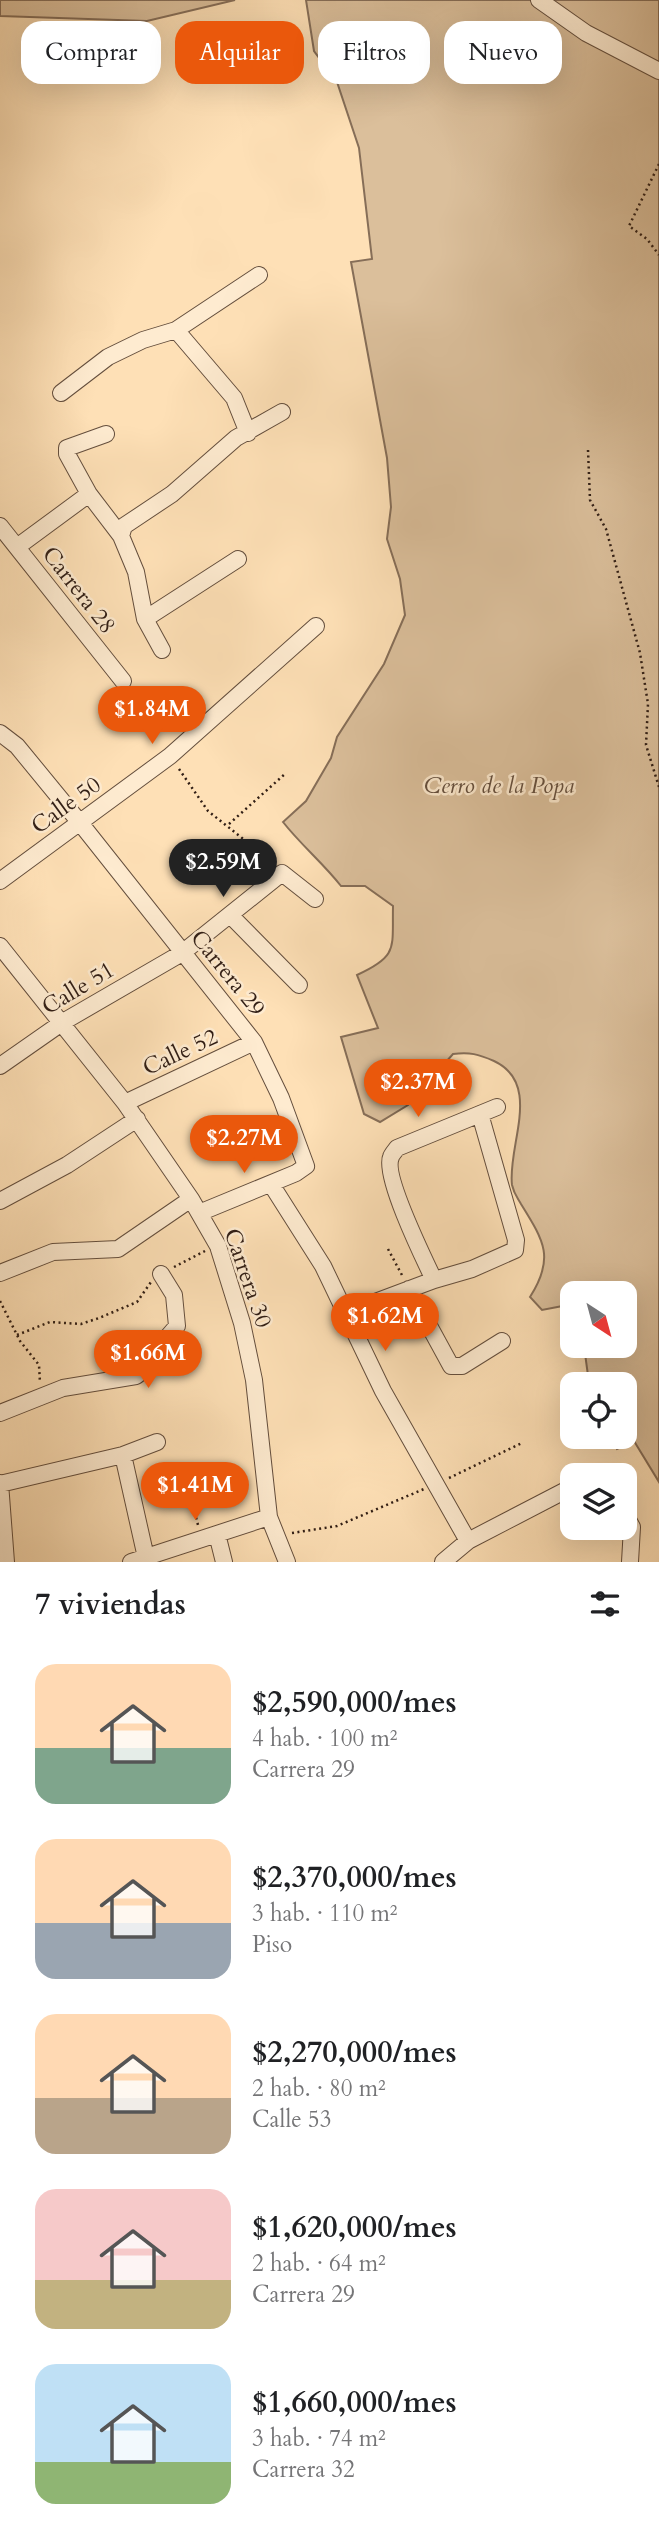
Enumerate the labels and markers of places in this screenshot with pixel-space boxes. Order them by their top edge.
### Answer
pin: $1.84M [95,686,209,746]
pin: $2.59M [166,839,280,899]
pin: $2.37M [361,1060,475,1119]
pin: $2.27M [187,1116,301,1175]
pin: $1.62M [328,1294,442,1353]
pin: $1.66M [91,1330,205,1390]
pin: $1.41M [138,1462,252,1522]

